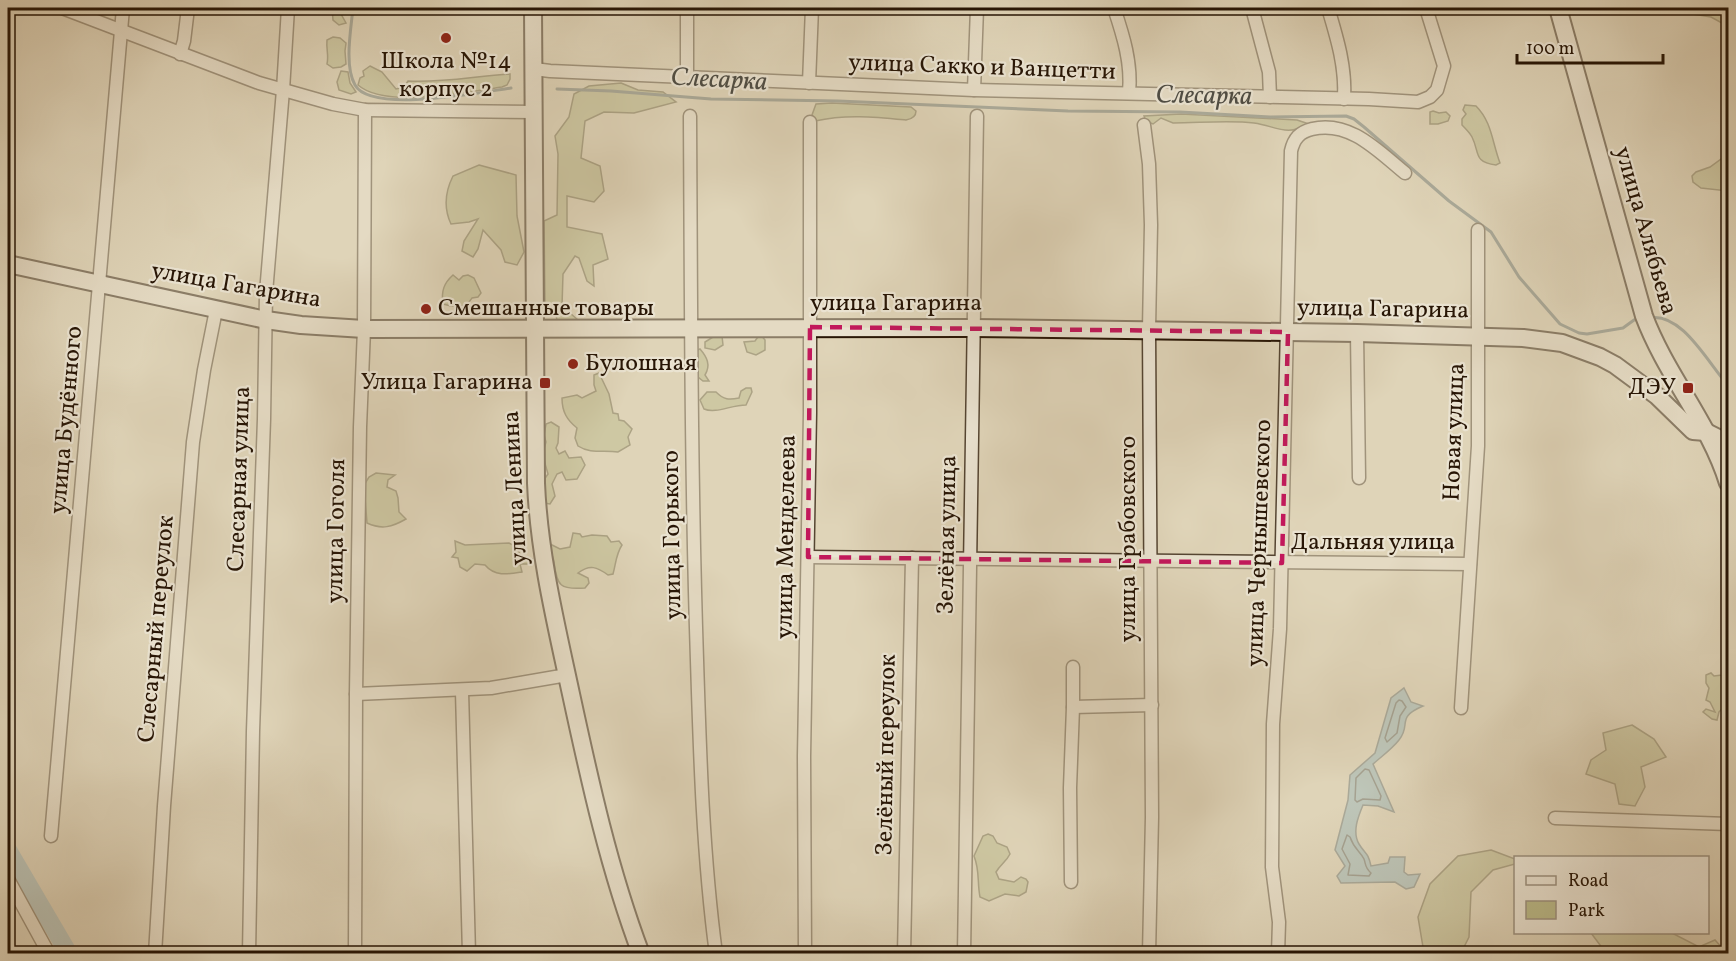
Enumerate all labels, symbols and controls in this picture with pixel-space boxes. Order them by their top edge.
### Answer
scale bar [1517,27,1662,65]
marker: Школа №14 корпус 2 [439,31,453,45]
text: 100 m [1526,37,1575,62]
place label: Школа №14 корпус 2 [381,45,511,107]
street label: улица Сакко и Ванцетти [848,46,1116,90]
water label: Слесарка [670,59,768,101]
water label: Слесарка [1155,77,1253,115]
street label: улица Алябьева [1605,143,1685,319]
street label: улица Гагарина [148,254,324,318]
street label: улица Гагарина [810,287,982,321]
street label: улица Гагарина [1297,291,1469,329]
place label: Смешанные товары [438,292,654,326]
marker: Смешанные товары [419,302,433,316]
street label: улица Будённого [42,325,92,515]
place label: Булошная [585,347,697,381]
marker: Булошная [566,357,580,371]
street label: Новая улица [1436,362,1474,502]
place label: Улица Гагарина [361,366,533,400]
place label: ДЭУ [1628,371,1676,405]
marker: Улица Гагарина [538,376,552,390]
marker: ДЭУ [1681,381,1695,395]
street label: Слесарная улица [220,386,260,572]
street label: улица Ленина [495,410,537,566]
street label: улица Чернышевского [1239,419,1281,667]
street label: улица Менделеева [768,435,806,639]
street label: улица Грабовского [1112,436,1146,642]
street label: улица Горького [655,450,691,620]
street label: Зелёная улица [930,455,966,615]
street label: улица Гоголя [319,458,355,604]
street label: Слесарный переулок [130,514,184,744]
street label: Дальняя улица [1291,526,1455,560]
street label: Зелёный переулок [868,654,906,856]
legend [1514,856,1709,934]
text: Road [1568,869,1609,894]
text: Park [1568,899,1605,924]

